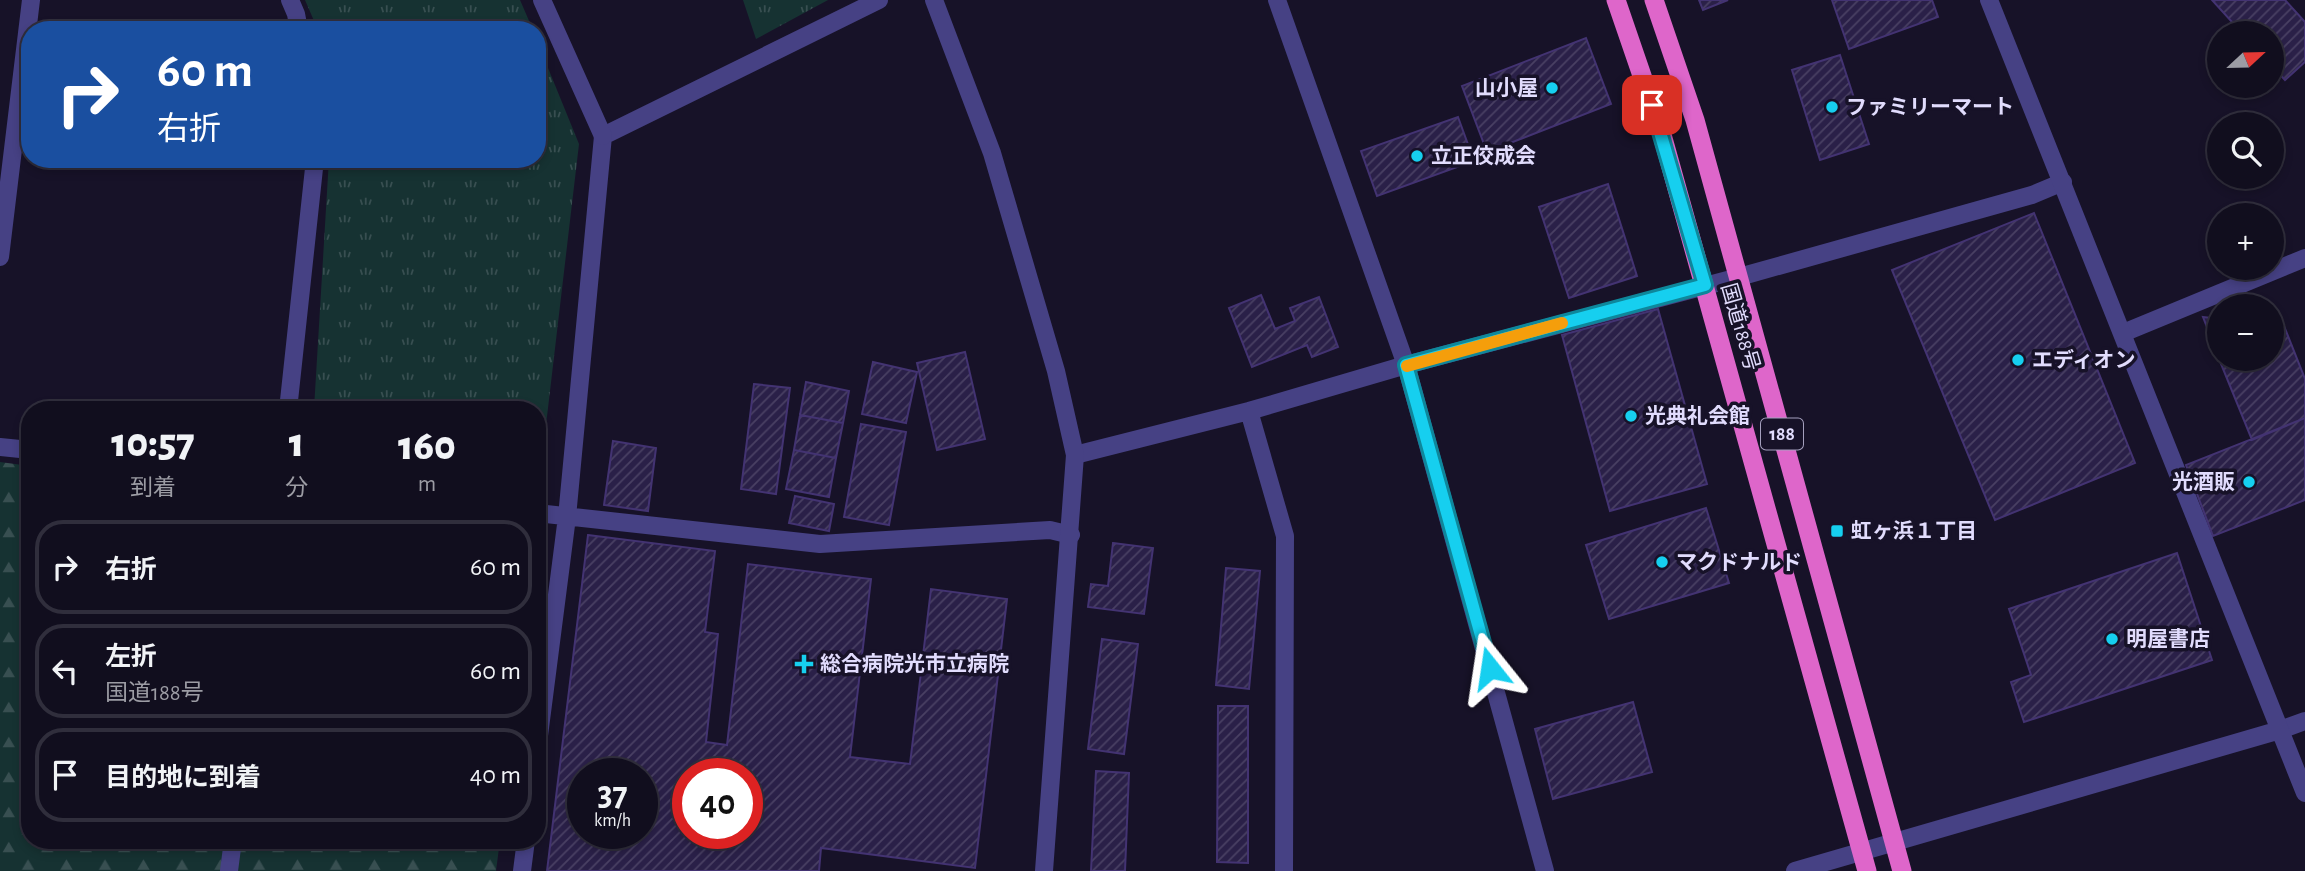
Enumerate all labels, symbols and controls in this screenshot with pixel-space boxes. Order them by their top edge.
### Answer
north arrow [2207,21,2284,98]
map controls [2207,21,2284,371]
text: 60 m [157,47,253,96]
icon: right [42,49,133,140]
pin [1622,75,1682,135]
place label: 山小屋 [1475,77,1538,99]
marker: 山小屋 [1544,80,1560,96]
icon: arrive [1633,86,1671,124]
place label: ファミリーマート [1846,97,2014,118]
marker: ファミリーマート [1824,99,1840,115]
button: search [2207,112,2284,189]
text: 右折 [157,113,221,145]
place label: 立正佼成会 [1431,144,1536,167]
marker: 立正佼成会 [1409,148,1425,164]
button: + [2207,203,2284,280]
street label: 国道188号 [1717,281,1763,373]
button: − [2207,294,2284,371]
place label: エディオン [2032,348,2136,371]
marker: エディオン [2010,352,2026,368]
place label: 光典礼会館 [1645,405,1750,427]
marker: 光典礼会館 [1623,408,1639,424]
road number: 188 [1761,418,1803,449]
text: 10:57 [111,422,195,464]
text: 1 [289,422,304,464]
text: 160 [398,425,456,467]
place label: 光酒販 [2172,471,2235,493]
text: m [418,473,436,496]
marker: 光酒販 [2241,474,2257,490]
text: 到着 [130,477,176,500]
text: 分 [285,477,308,500]
place label: 虹ヶ浜１丁目 [1851,520,1977,542]
marker: 虹ヶ浜１丁目 [1829,523,1845,539]
icon: right [46,548,84,586]
place label: マクドナルド [1676,551,1802,573]
text: 60 m [470,554,521,580]
marker: マクドナルド [1654,554,1670,570]
text: 右折 [105,557,157,583]
place label: 明屋書店 [2126,628,2210,650]
position arrow [1453,631,1527,705]
marker: 明屋書店 [2104,631,2120,647]
text: 左折 [105,644,157,670]
icon: left [46,652,84,690]
place label: 総合病院光市立病院 [820,653,1009,675]
marker: 総合病院光市立病院 [794,654,814,674]
text: 60 m [470,658,521,684]
text: 国道188号 [105,682,204,705]
icon: arrive [46,756,84,794]
speed limit sign: 40 [672,758,763,849]
text: 40 m [470,762,521,788]
text: 目的地に到着 [105,765,261,791]
text: 37 [597,777,628,812]
text: km/h [594,812,631,830]

